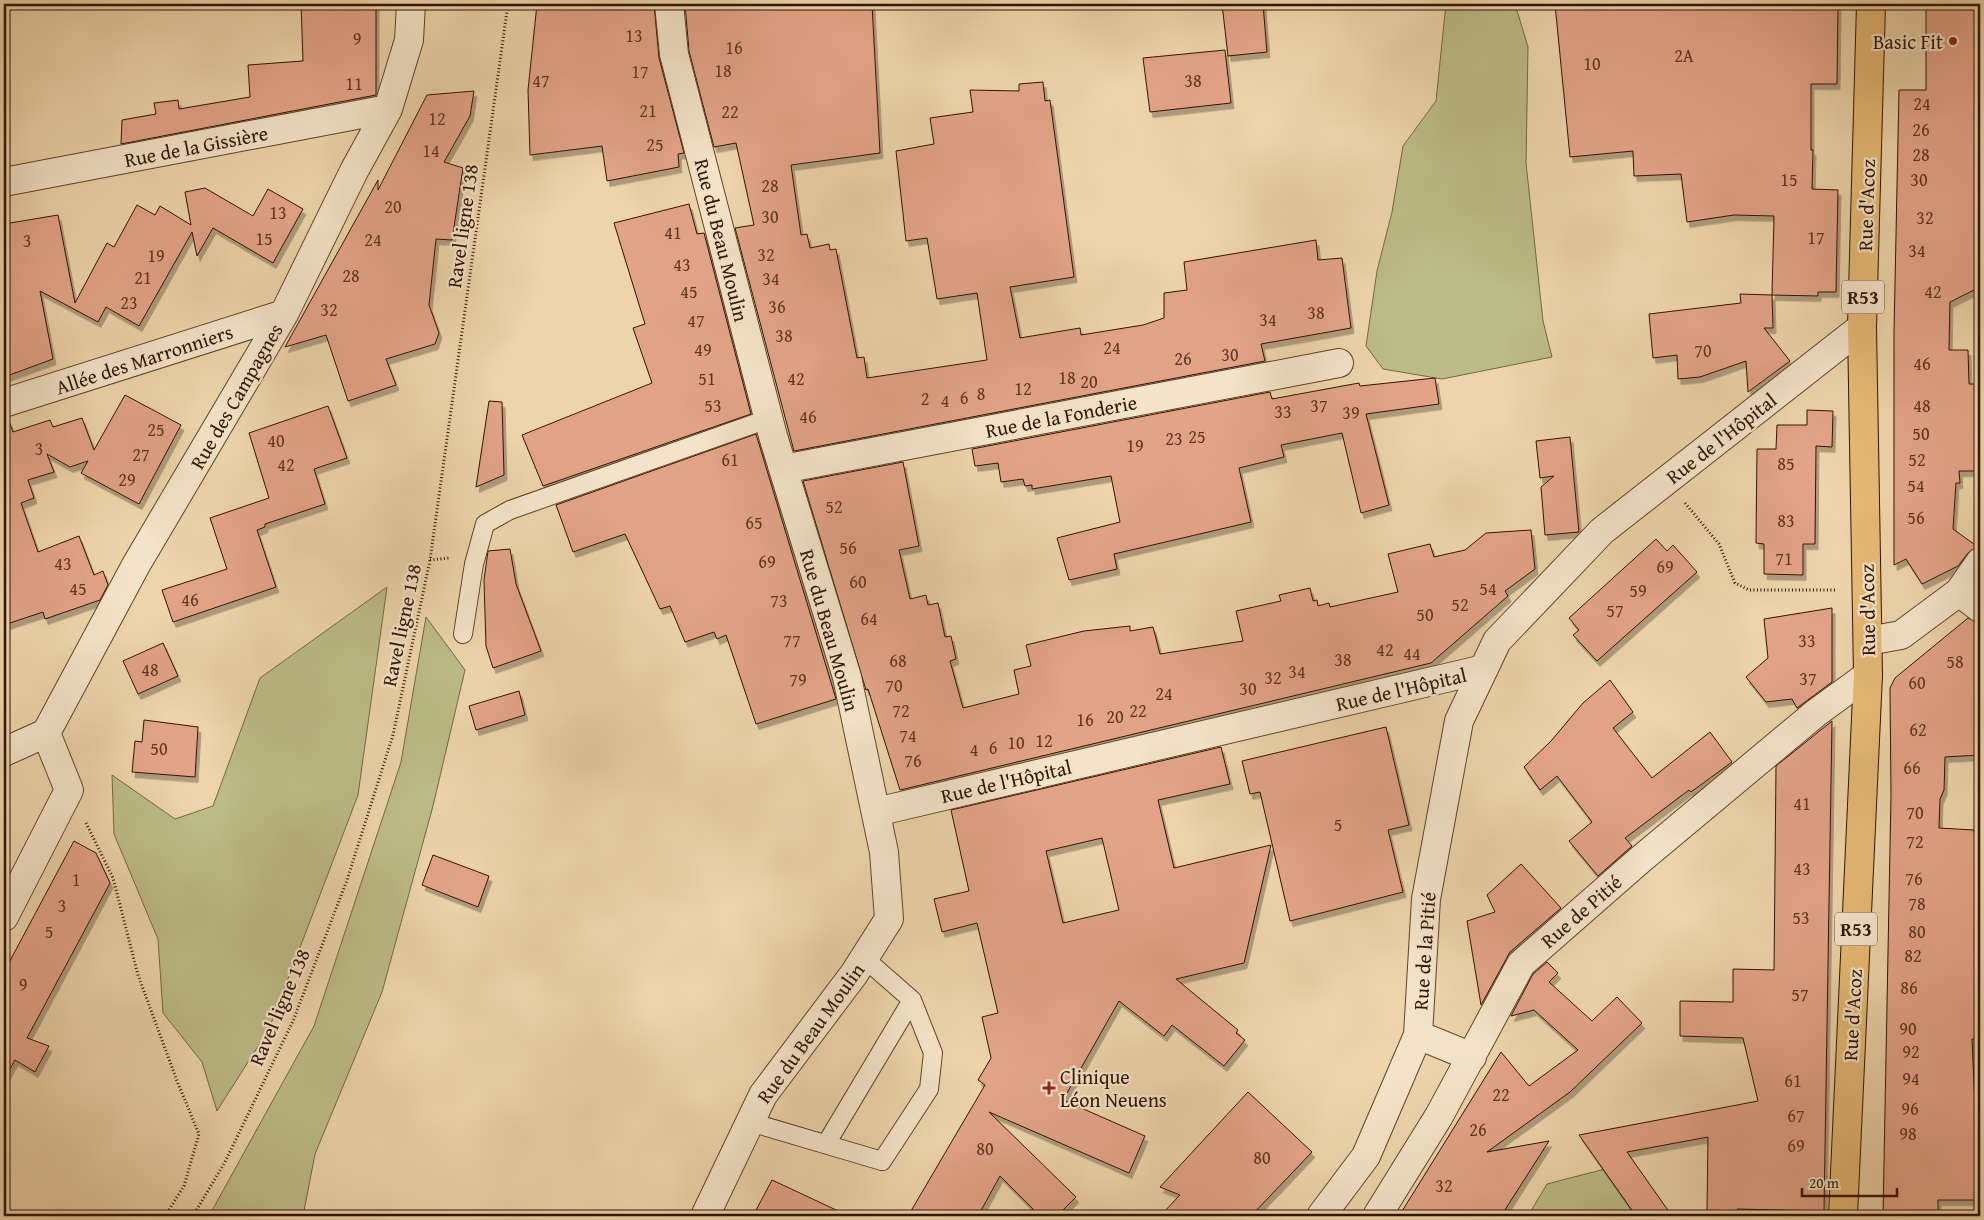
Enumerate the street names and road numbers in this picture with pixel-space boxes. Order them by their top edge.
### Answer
street label: Rue de la Gissière [122,118,270,174]
street label: Rue du Beau Moulin [688,155,756,325]
street label: Rue d'Acoz [1850,158,1882,251]
street label: Ravel ligne 138 [439,162,485,290]
road number: R53 [1842,280,1884,314]
street label: Allée des Marronniers [52,317,236,401]
street label: Rue des Campagnes [182,318,290,474]
street label: Rue de l'Hôpital [1660,385,1783,490]
street label: Rue de la Fonderie [983,387,1139,445]
street label: Rue du Beau Moulin [793,546,867,714]
street label: Ravel ligne 138 [374,561,428,689]
street label: Rue d'Acoz [1852,564,1882,656]
street label: Rue de l'Hôpital [1333,660,1470,718]
street label: Rue de l'Hôpital [938,752,1075,810]
street label: Rue de Pitié [1534,868,1628,954]
street label: Rue de la Pitié [1405,891,1443,1011]
road number: R53 [1835,912,1877,946]
street label: Ravel ligne 138 [241,944,317,1070]
street label: Rue du Beau Moulin [749,957,871,1109]
street label: Rue d'Acoz [1835,968,1869,1062]

